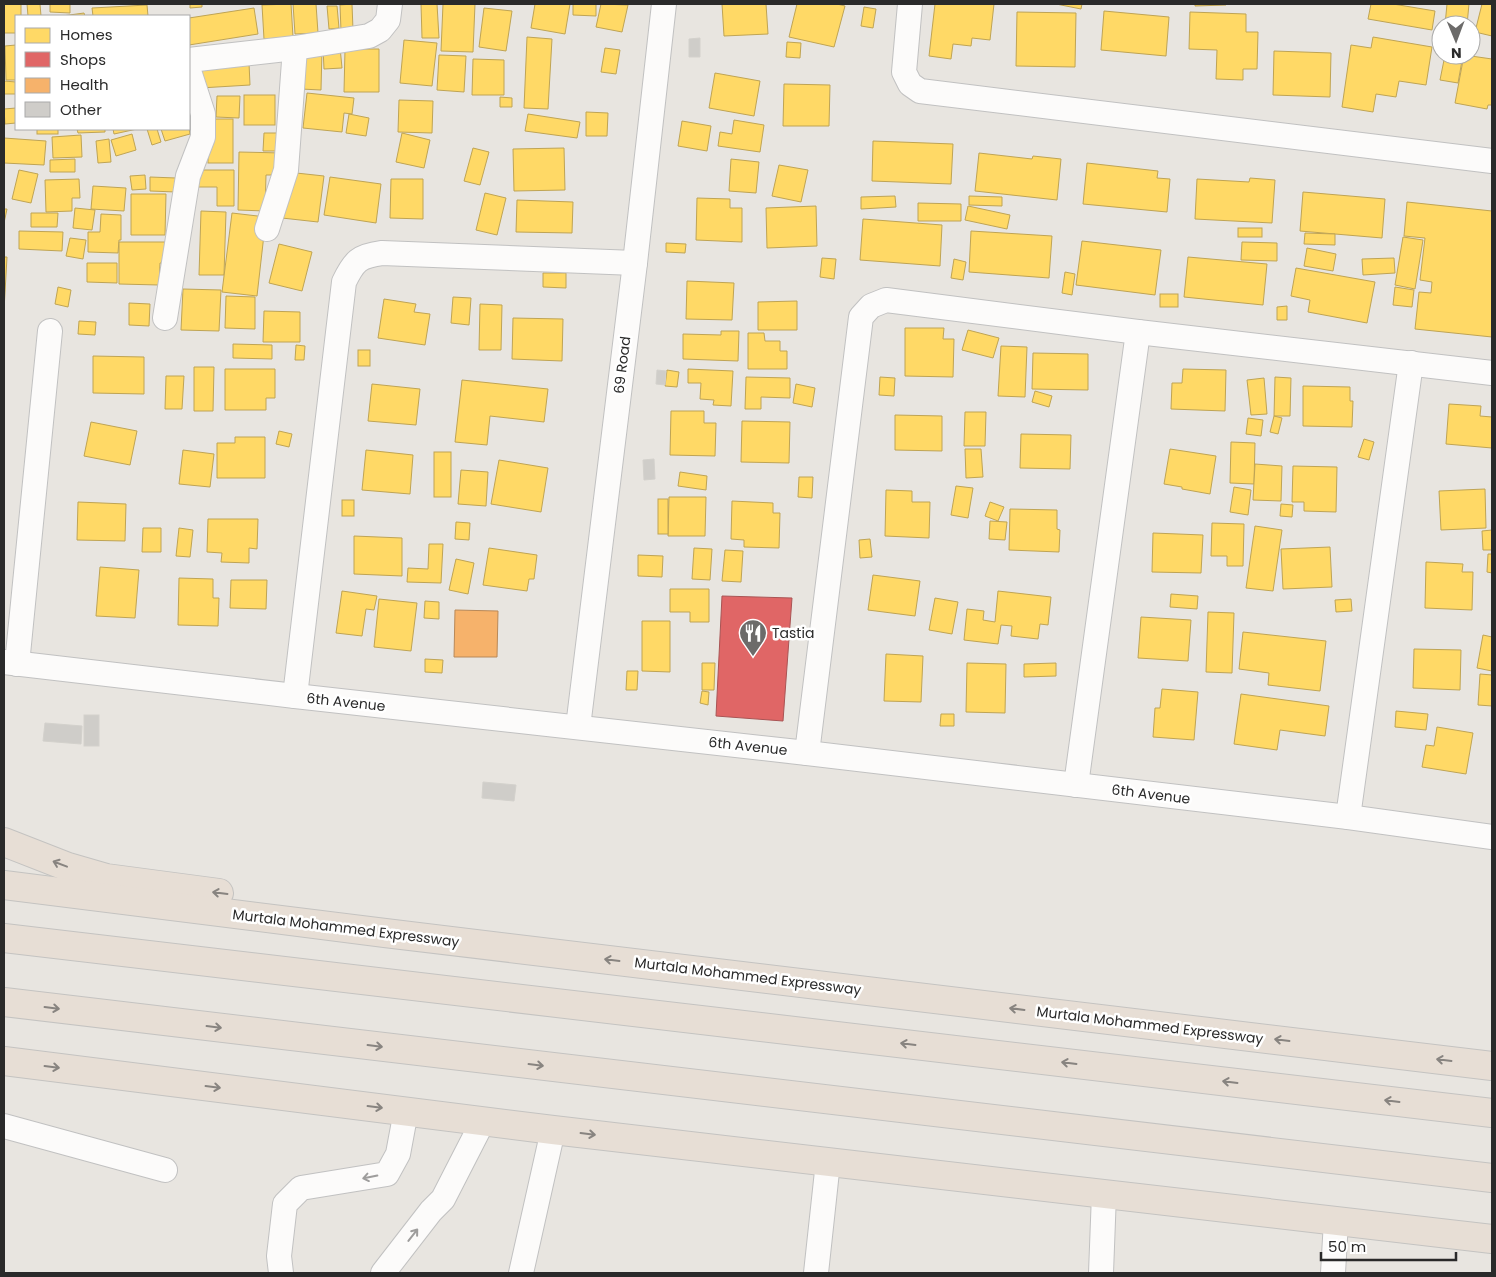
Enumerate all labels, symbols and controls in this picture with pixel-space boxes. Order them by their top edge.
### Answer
legend [15,15,190,130]
north arrow [1431,15,1481,65]
text: Homes [60,24,113,45]
text: N [1451,43,1462,63]
text: Shops [60,49,106,70]
text: Health [60,74,109,95]
text: Other [60,99,102,120]
street label: 69 Road [609,335,635,395]
restaurant icon: Tastia [738,618,768,657]
place label: Tastia [772,623,814,643]
street label: 6th Avenue [306,688,387,716]
street label: 6th Avenue [708,732,789,760]
street label: 6th Avenue [1110,779,1192,809]
one-way arrow [53,859,68,868]
one-way arrow [212,888,228,898]
street label: Murtala Mohammed Expressway [231,904,461,952]
street label: Murtala Mohammed Expressway [633,952,863,1000]
one-way arrow [605,955,621,965]
street label: Murtala Mohammed Expressway [1035,1001,1265,1049]
one-way arrow [44,1003,60,1013]
one-way arrow [1009,1004,1025,1014]
one-way arrow [205,1022,221,1032]
one-way arrow [1275,1035,1291,1045]
one-way arrow [900,1039,916,1049]
one-way arrow [367,1041,383,1051]
one-way arrow [1436,1055,1452,1065]
one-way arrow [1061,1058,1077,1068]
one-way arrow [528,1060,544,1070]
one-way arrow [44,1062,60,1072]
one-way arrow [1223,1077,1239,1087]
one-way arrow [205,1082,221,1092]
one-way arrow [1384,1096,1400,1106]
one-way arrow [366,1102,382,1112]
one-way arrow [580,1129,596,1139]
one-way arrow [362,1173,378,1182]
one-way arrow [407,1229,418,1242]
scale bar [1321,1230,1456,1262]
text: 50 m [1328,1236,1366,1257]

